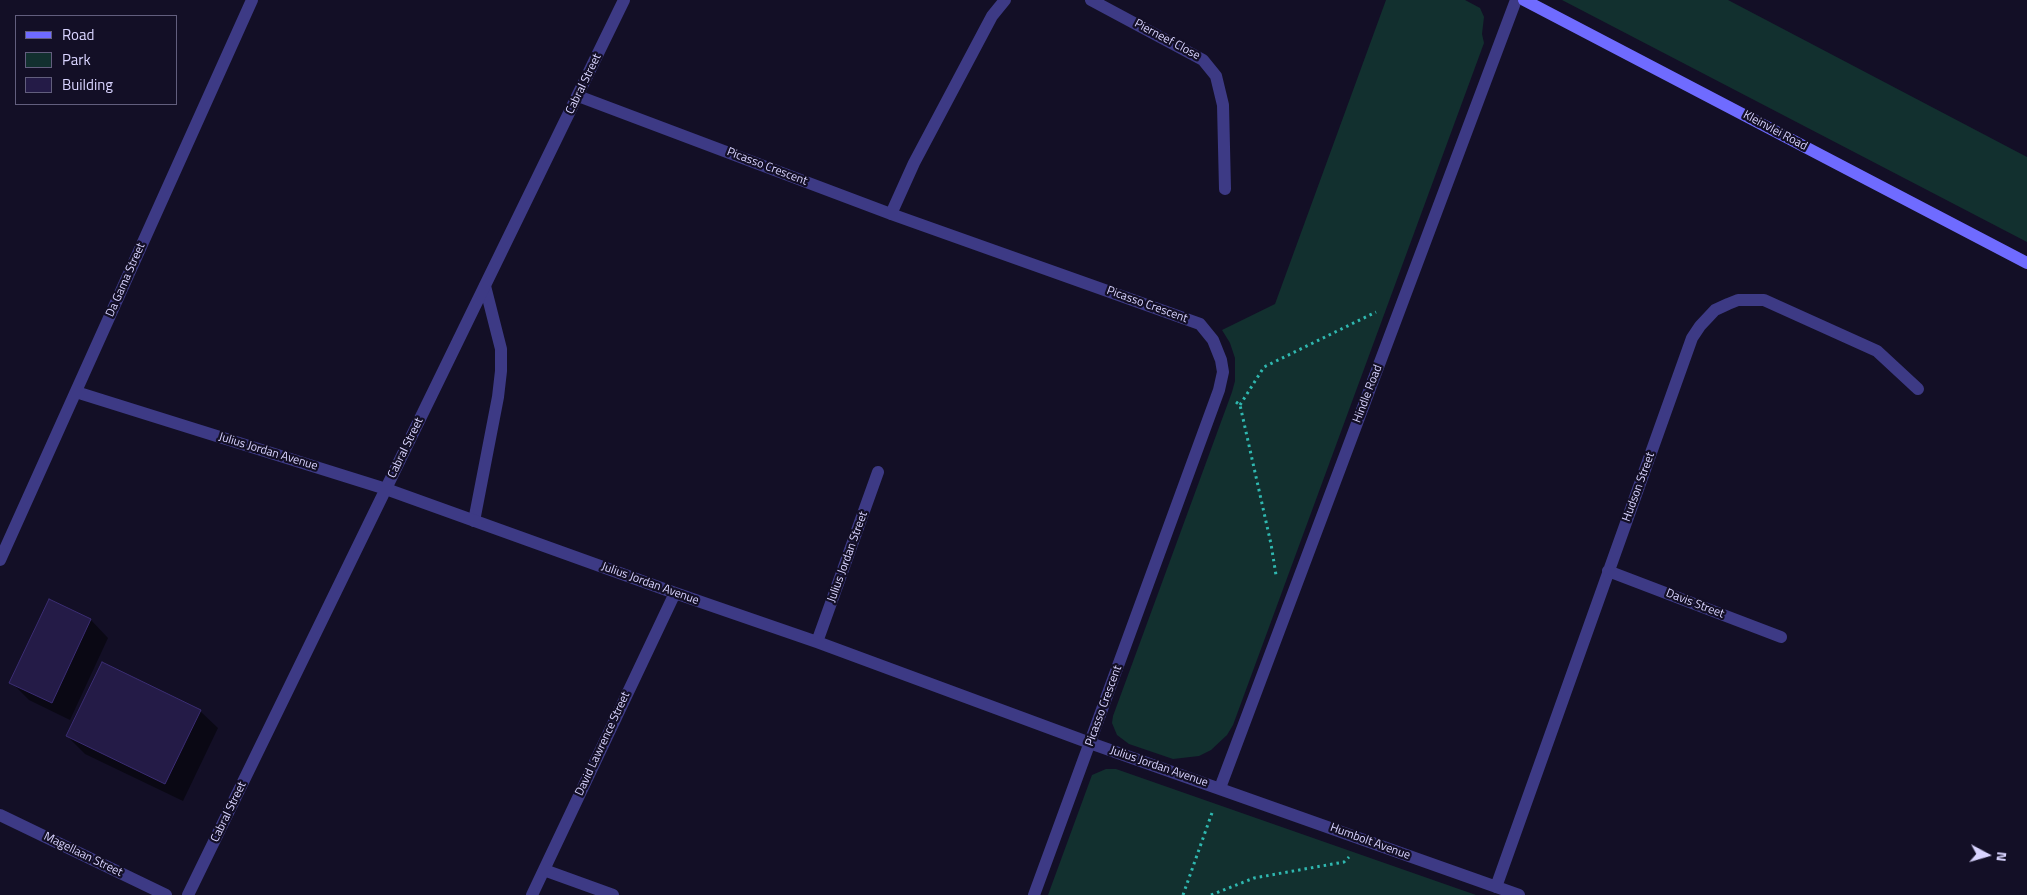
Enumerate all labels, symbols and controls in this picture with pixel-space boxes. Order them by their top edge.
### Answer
legend [15,15,178,105]
street label: Pierneef Close [1132,17,1202,63]
text: Road [62,23,94,46]
text: Park [62,48,91,71]
street label: Cabral Street [563,51,605,117]
text: Building [62,73,113,96]
street label: Kleinvlei Road [1740,108,1810,154]
street label: Picasso Crescent [725,145,809,189]
street label: Da Gama Street [103,241,149,319]
street label: Picasso Crescent [1105,284,1189,326]
street label: Hindle Road [1350,363,1386,425]
street label: Cabral Street [385,415,427,481]
street label: Julius Jordan Avenue [217,430,319,474]
street label: Hudson Street [1620,450,1658,524]
street label: Julius Jordan Street [825,509,871,605]
street label: Julius Jordan Avenue [599,560,701,608]
street label: Davis Street [1664,586,1726,622]
street label: Picasso Crescent [1083,664,1125,748]
street label: David Lawrence Street [573,690,633,798]
street label: Julius Jordan Avenue [1108,743,1210,791]
street label: Cabral Street [208,779,250,845]
street label: Humbolt Avenue [1328,821,1412,863]
street label: Magellaan Street [41,830,125,880]
north arrow [1962,830,2012,880]
text: N [1991,851,2013,863]

